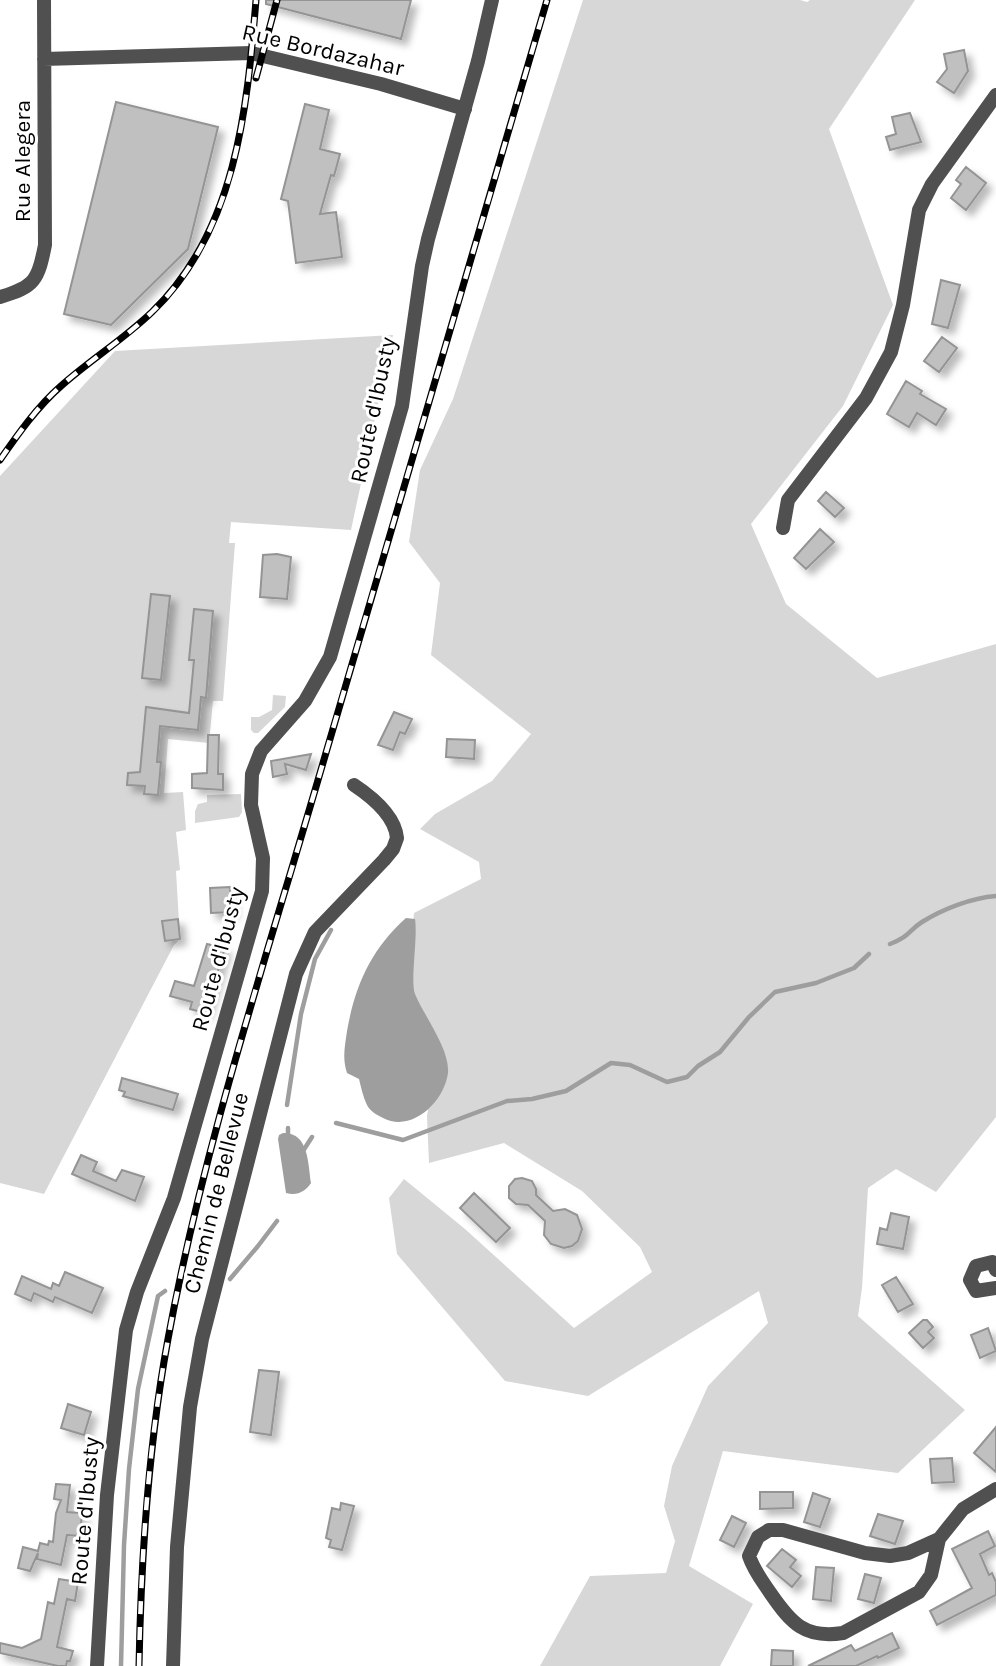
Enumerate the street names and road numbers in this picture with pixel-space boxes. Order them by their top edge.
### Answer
street label: Rue Bordazahar [239,18,407,82]
street label: Rue Alegera [9,100,36,222]
street label: Route d'Ibusty [344,334,402,486]
street label: Route d'Ibusty [186,883,250,1034]
street label: Chemin de Bellevue [178,1090,254,1296]
street label: Route d'Ibusty [65,1435,105,1586]

